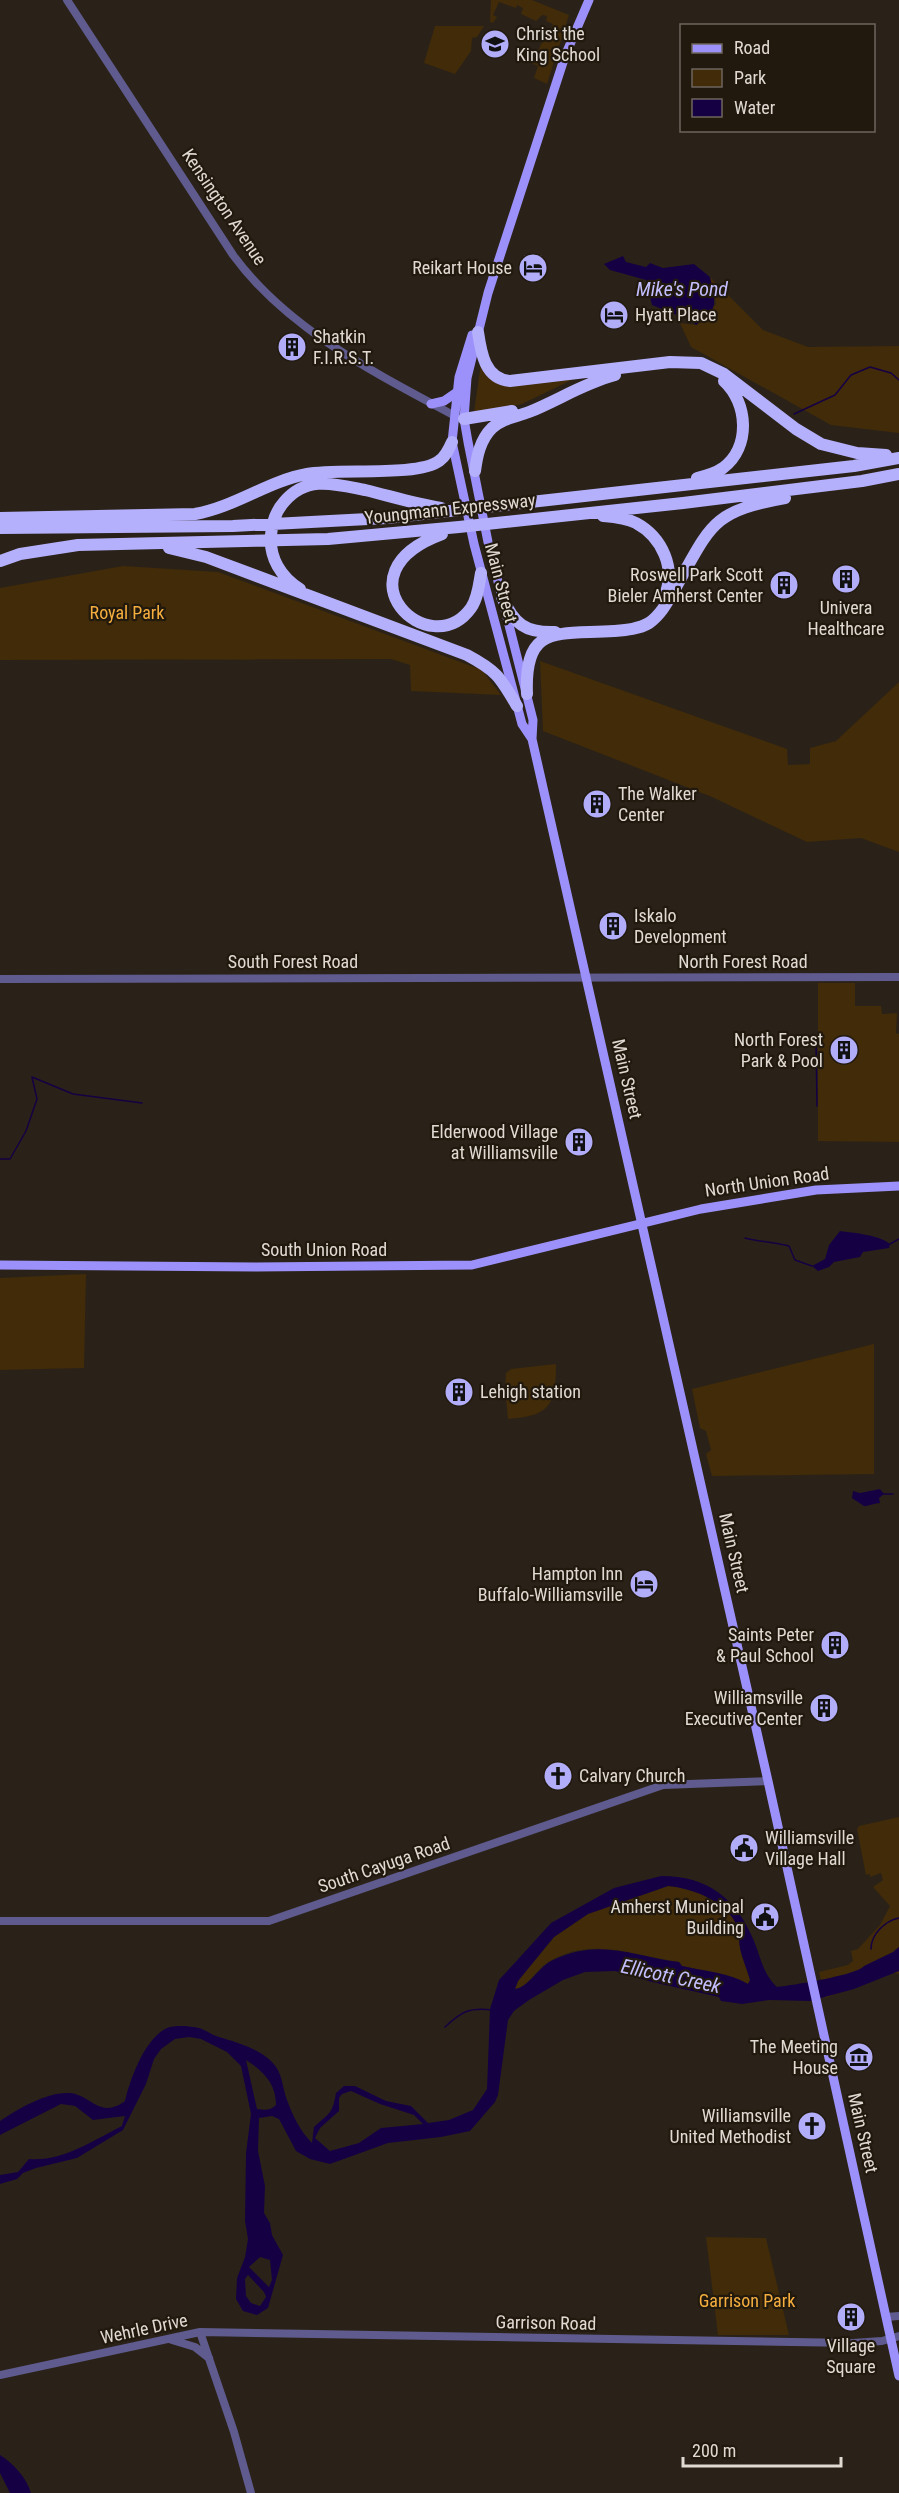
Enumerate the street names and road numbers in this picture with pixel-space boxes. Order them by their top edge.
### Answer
street label: Kensington Avenue [178,145,271,269]
street label: Youngmann Expressway [364,489,537,528]
street label: Main Street [481,541,522,625]
street label: South Forest Road [228,951,358,972]
street label: North Forest Road [678,951,808,972]
street label: Main Street [608,1037,647,1121]
street label: North Union Road [703,1162,830,1201]
street label: South Union Road [261,1239,387,1260]
street label: Main Street [715,1511,754,1595]
street label: South Cayuga Road [315,1832,452,1897]
street label: Main Street [844,2091,883,2175]
street label: Wehrle Drive [98,2309,189,2348]
street label: Garrison Road [496,2311,596,2334]

